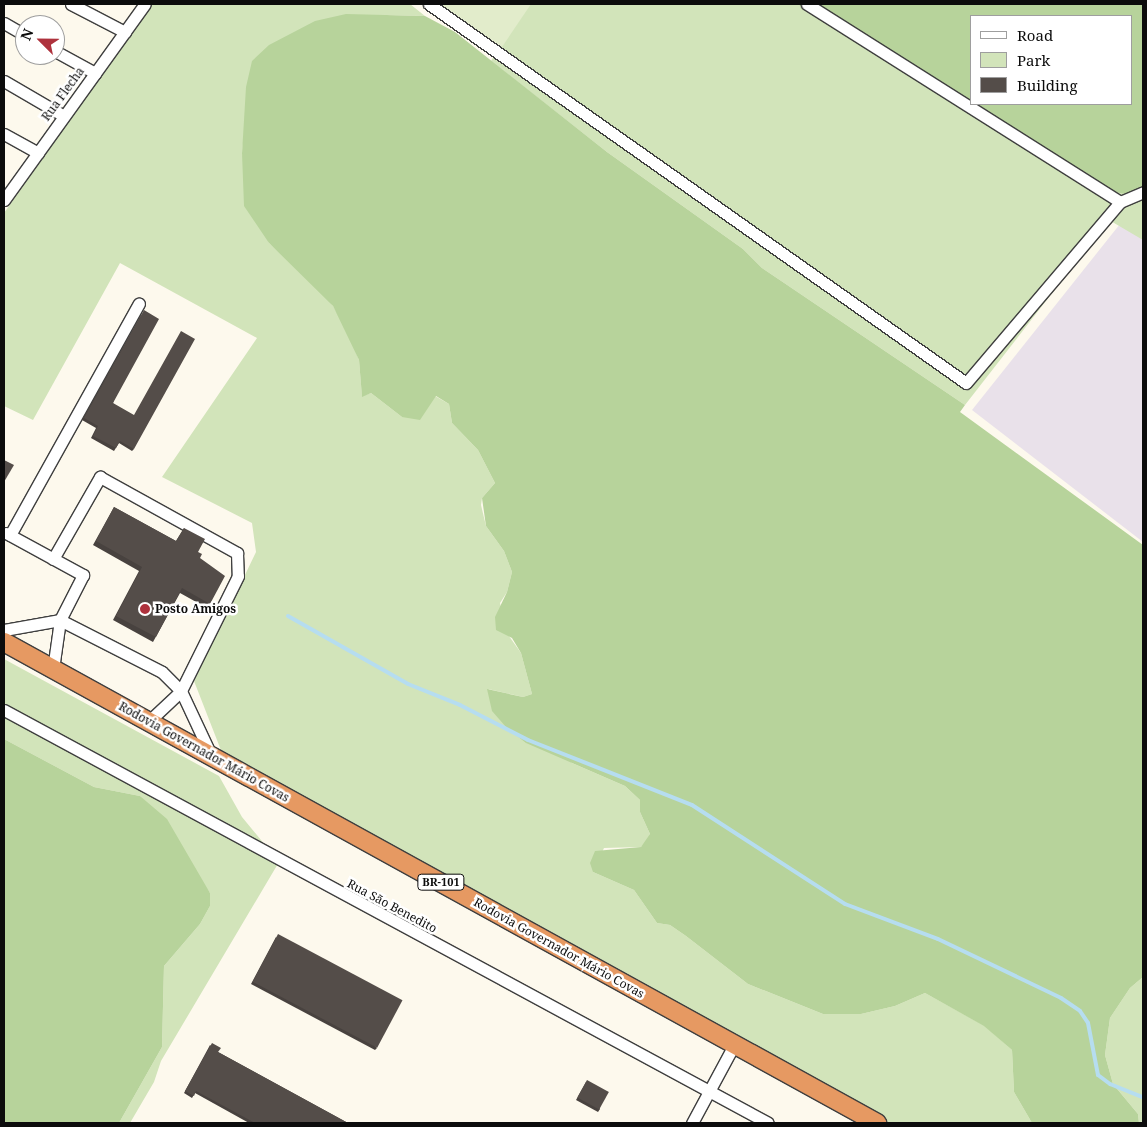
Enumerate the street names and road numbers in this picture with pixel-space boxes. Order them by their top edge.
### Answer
street label: Rua Flecha [39,64,87,124]
street label: Rodovia Governador Mário Covas [116,699,292,805]
road number: BR-101 [417,874,465,890]
street label: Rua São Benedito [345,876,439,936]
street label: Rodovia Governador Mário Covas [471,895,647,1001]

